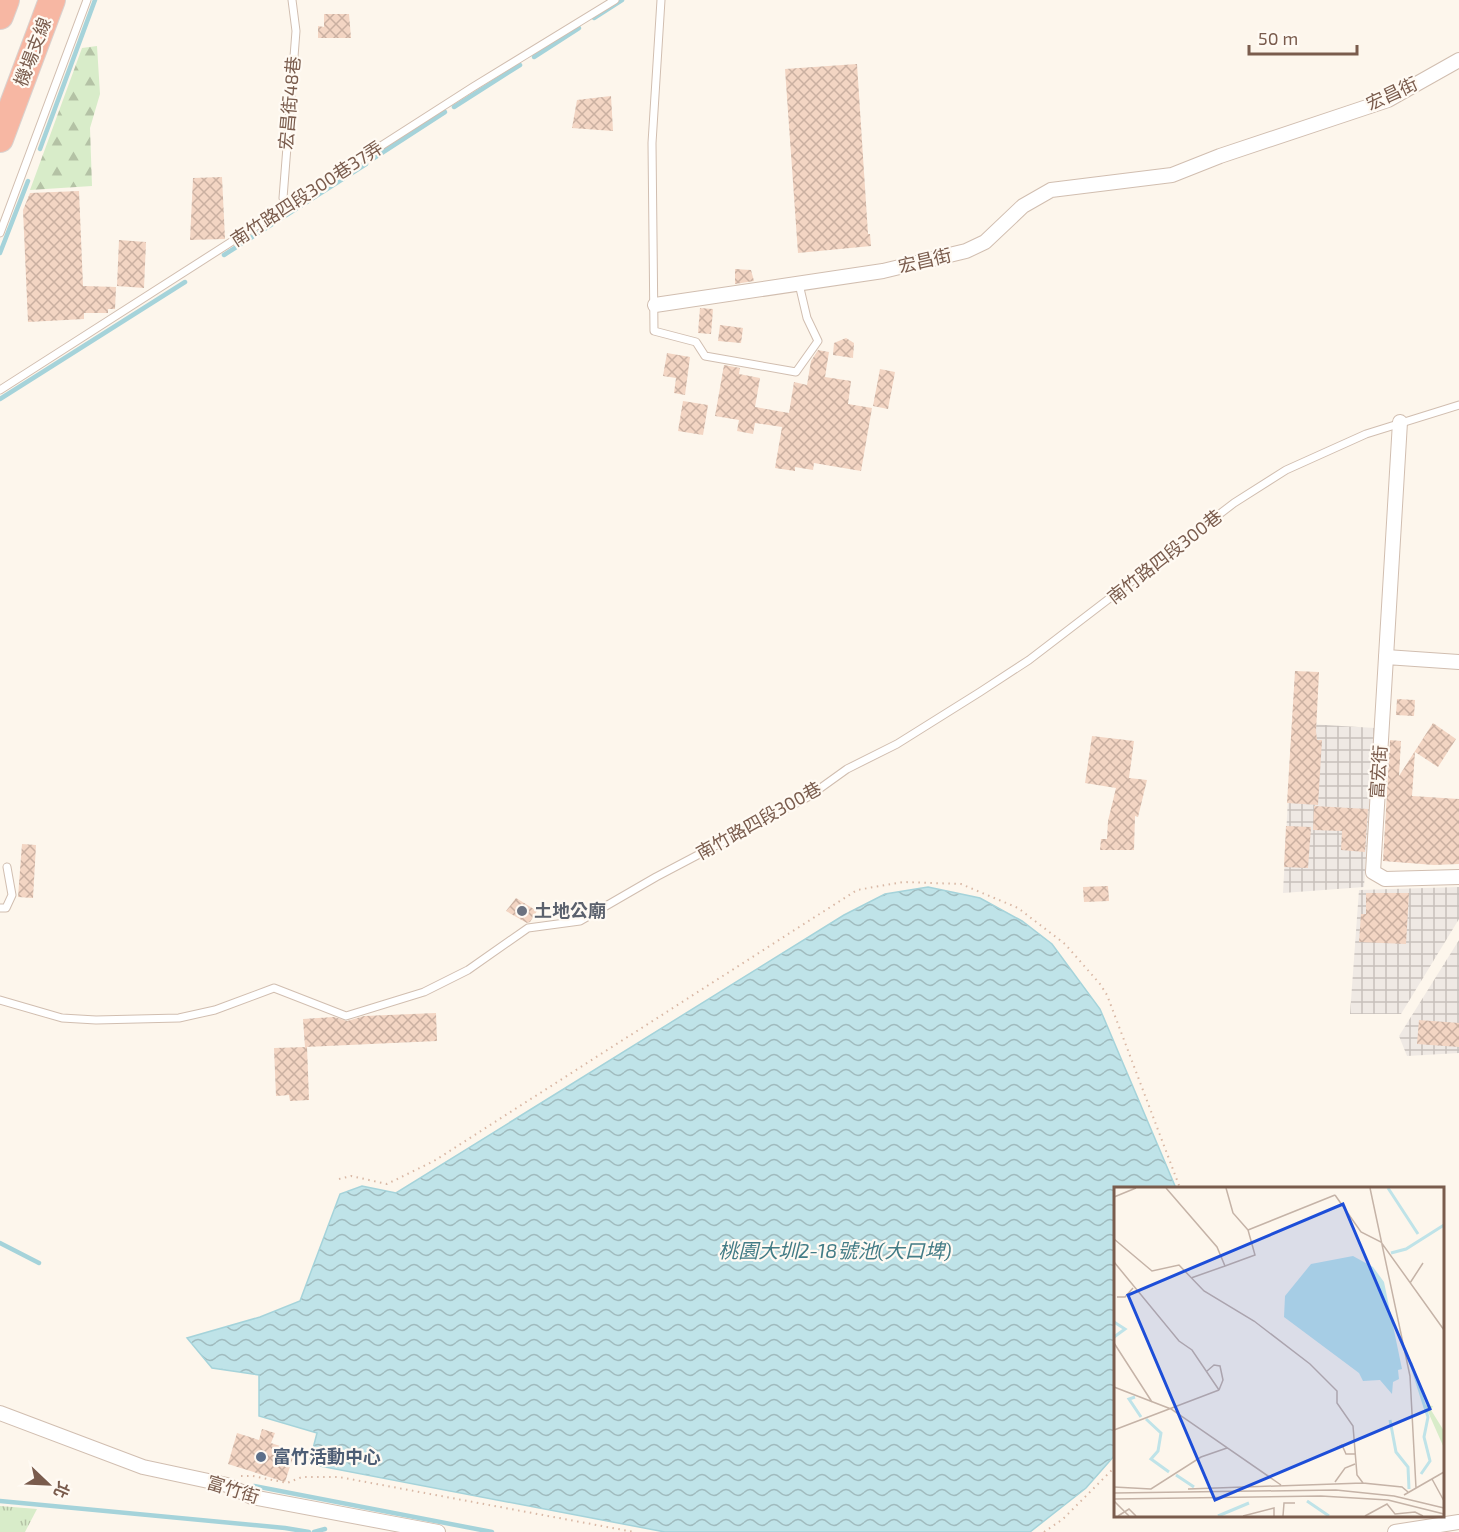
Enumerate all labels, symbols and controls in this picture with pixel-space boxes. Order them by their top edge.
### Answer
street label: 機場支線 [9,14,55,89]
scale bar [1249,18,1357,56]
text: 50 m [1258,27,1298,49]
street label: 宏昌街48巷 [274,55,304,151]
street label: 宏昌街 [1362,72,1421,114]
street label: 南竹路四段300巷37弄 [226,136,387,251]
street label: 宏昌街 [896,243,954,277]
street label: 南竹路四段300巷 [1103,505,1226,608]
street label: 富宏街 [1365,744,1391,800]
street label: 南竹路四段300巷 [692,777,825,864]
place label: 土地公廟 [534,899,606,921]
marker: 土地公廟 [515,904,529,918]
inset map [1114,1187,1444,1517]
water label: 桃園大圳2-18號池(大口埤) [718,1238,952,1262]
place label: 富竹活動中心 [273,1445,381,1467]
marker: 富竹活動中心 [254,1450,268,1464]
north arrow [18,1454,78,1514]
street label: 富竹街 [204,1471,262,1507]
text: 北 [50,1479,74,1501]

